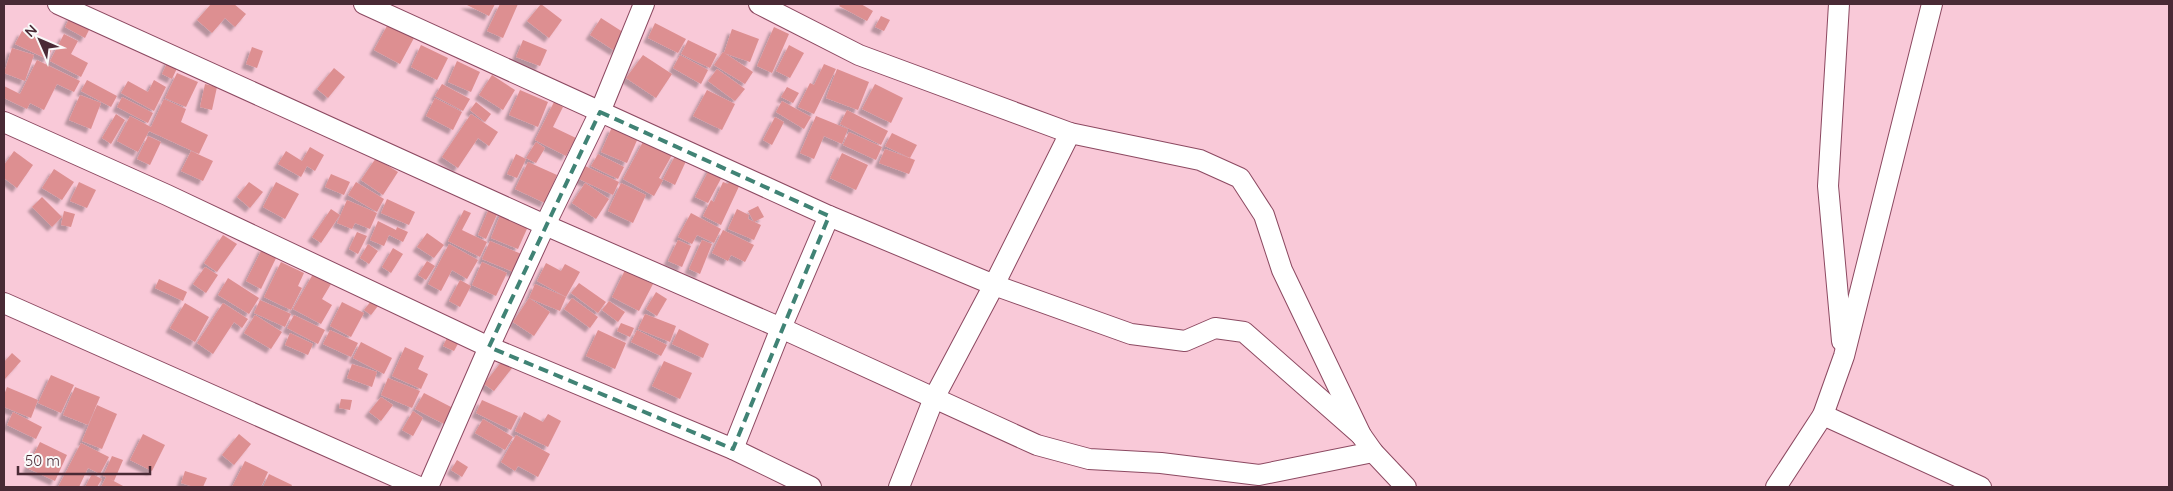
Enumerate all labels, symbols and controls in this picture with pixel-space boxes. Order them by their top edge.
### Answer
north arrow [15,15,65,65]
text: N [21,21,41,41]
scale bar [18,444,150,476]
text: 50 m [25,451,60,470]

